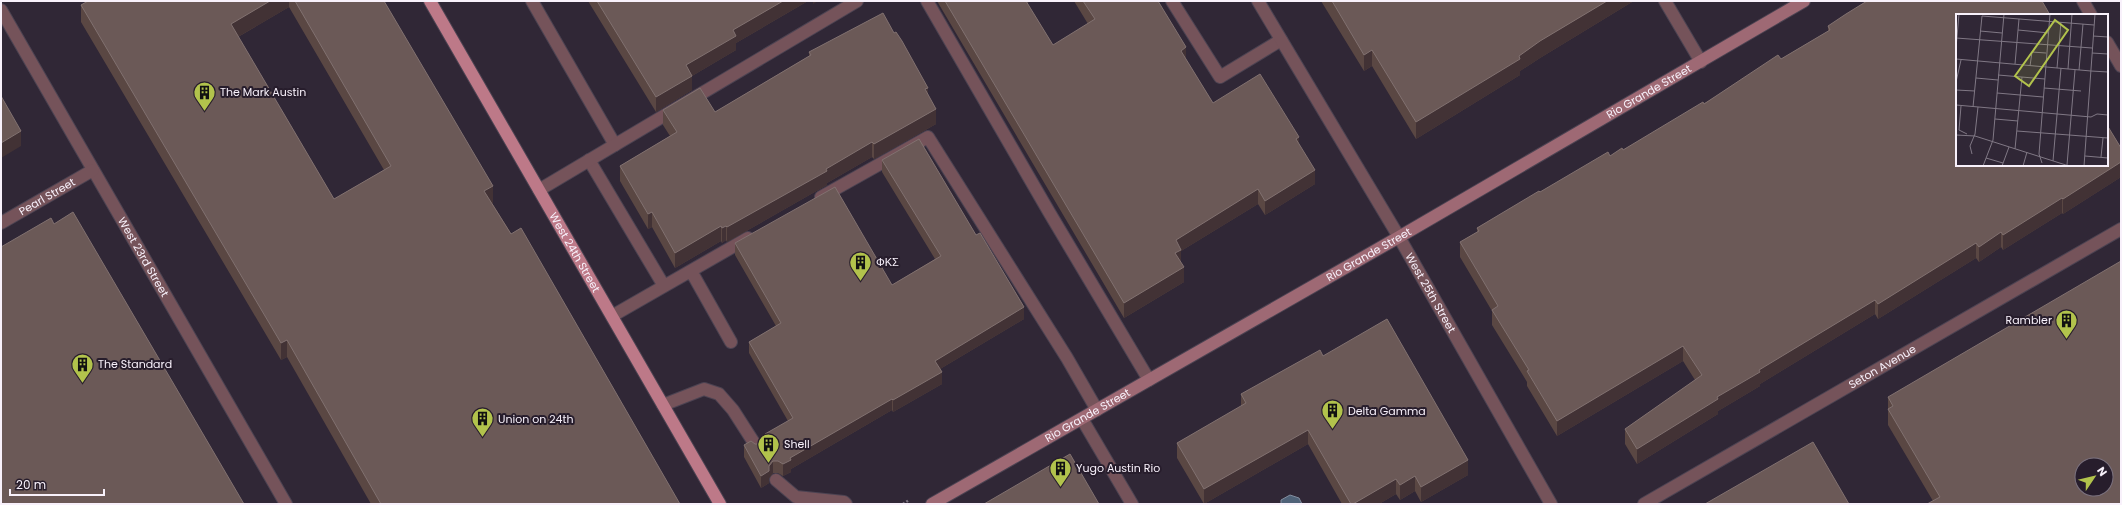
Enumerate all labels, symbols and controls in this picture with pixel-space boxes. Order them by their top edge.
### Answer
inset map [1956,14,2108,166]
street label: Rio Grande Street [1603,60,1694,123]
building icon: The Mark Austin [191,79,217,112]
place label: The Mark Austin [220,84,306,100]
street label: Pearl Street [16,174,78,219]
street label: West 24th Street [545,209,604,295]
street label: West 23rd Street [114,214,173,300]
street label: Rio Grande Street [1323,224,1414,285]
building icon: ΦΚΣ [848,249,874,282]
street label: West 25th Street [1402,250,1460,336]
place label: ΦΚΣ [876,254,899,270]
building icon: Rambler [2054,307,2080,340]
place label: Rambler [2005,312,2052,328]
street label: Seton Avenue [1845,341,1919,392]
building icon: The Standard [69,351,95,384]
place label: The Standard [98,356,172,372]
street label: Rio Grande Street [1042,384,1133,446]
building icon: Delta Gamma [1320,398,1346,431]
place label: Delta Gamma [1348,403,1426,419]
building icon: Union on 24th [470,406,496,439]
place label: Union on 24th [498,411,574,427]
building icon: Shell [755,431,781,464]
place label: Shell [784,436,810,452]
building icon: Yugo Austin Rio [1047,455,1073,488]
north arrow [2074,457,2114,497]
place label: Yugo Austin Rio [1076,460,1160,476]
text: N [2093,463,2111,479]
scale bar [10,471,104,497]
text: 20 m [16,476,46,493]

